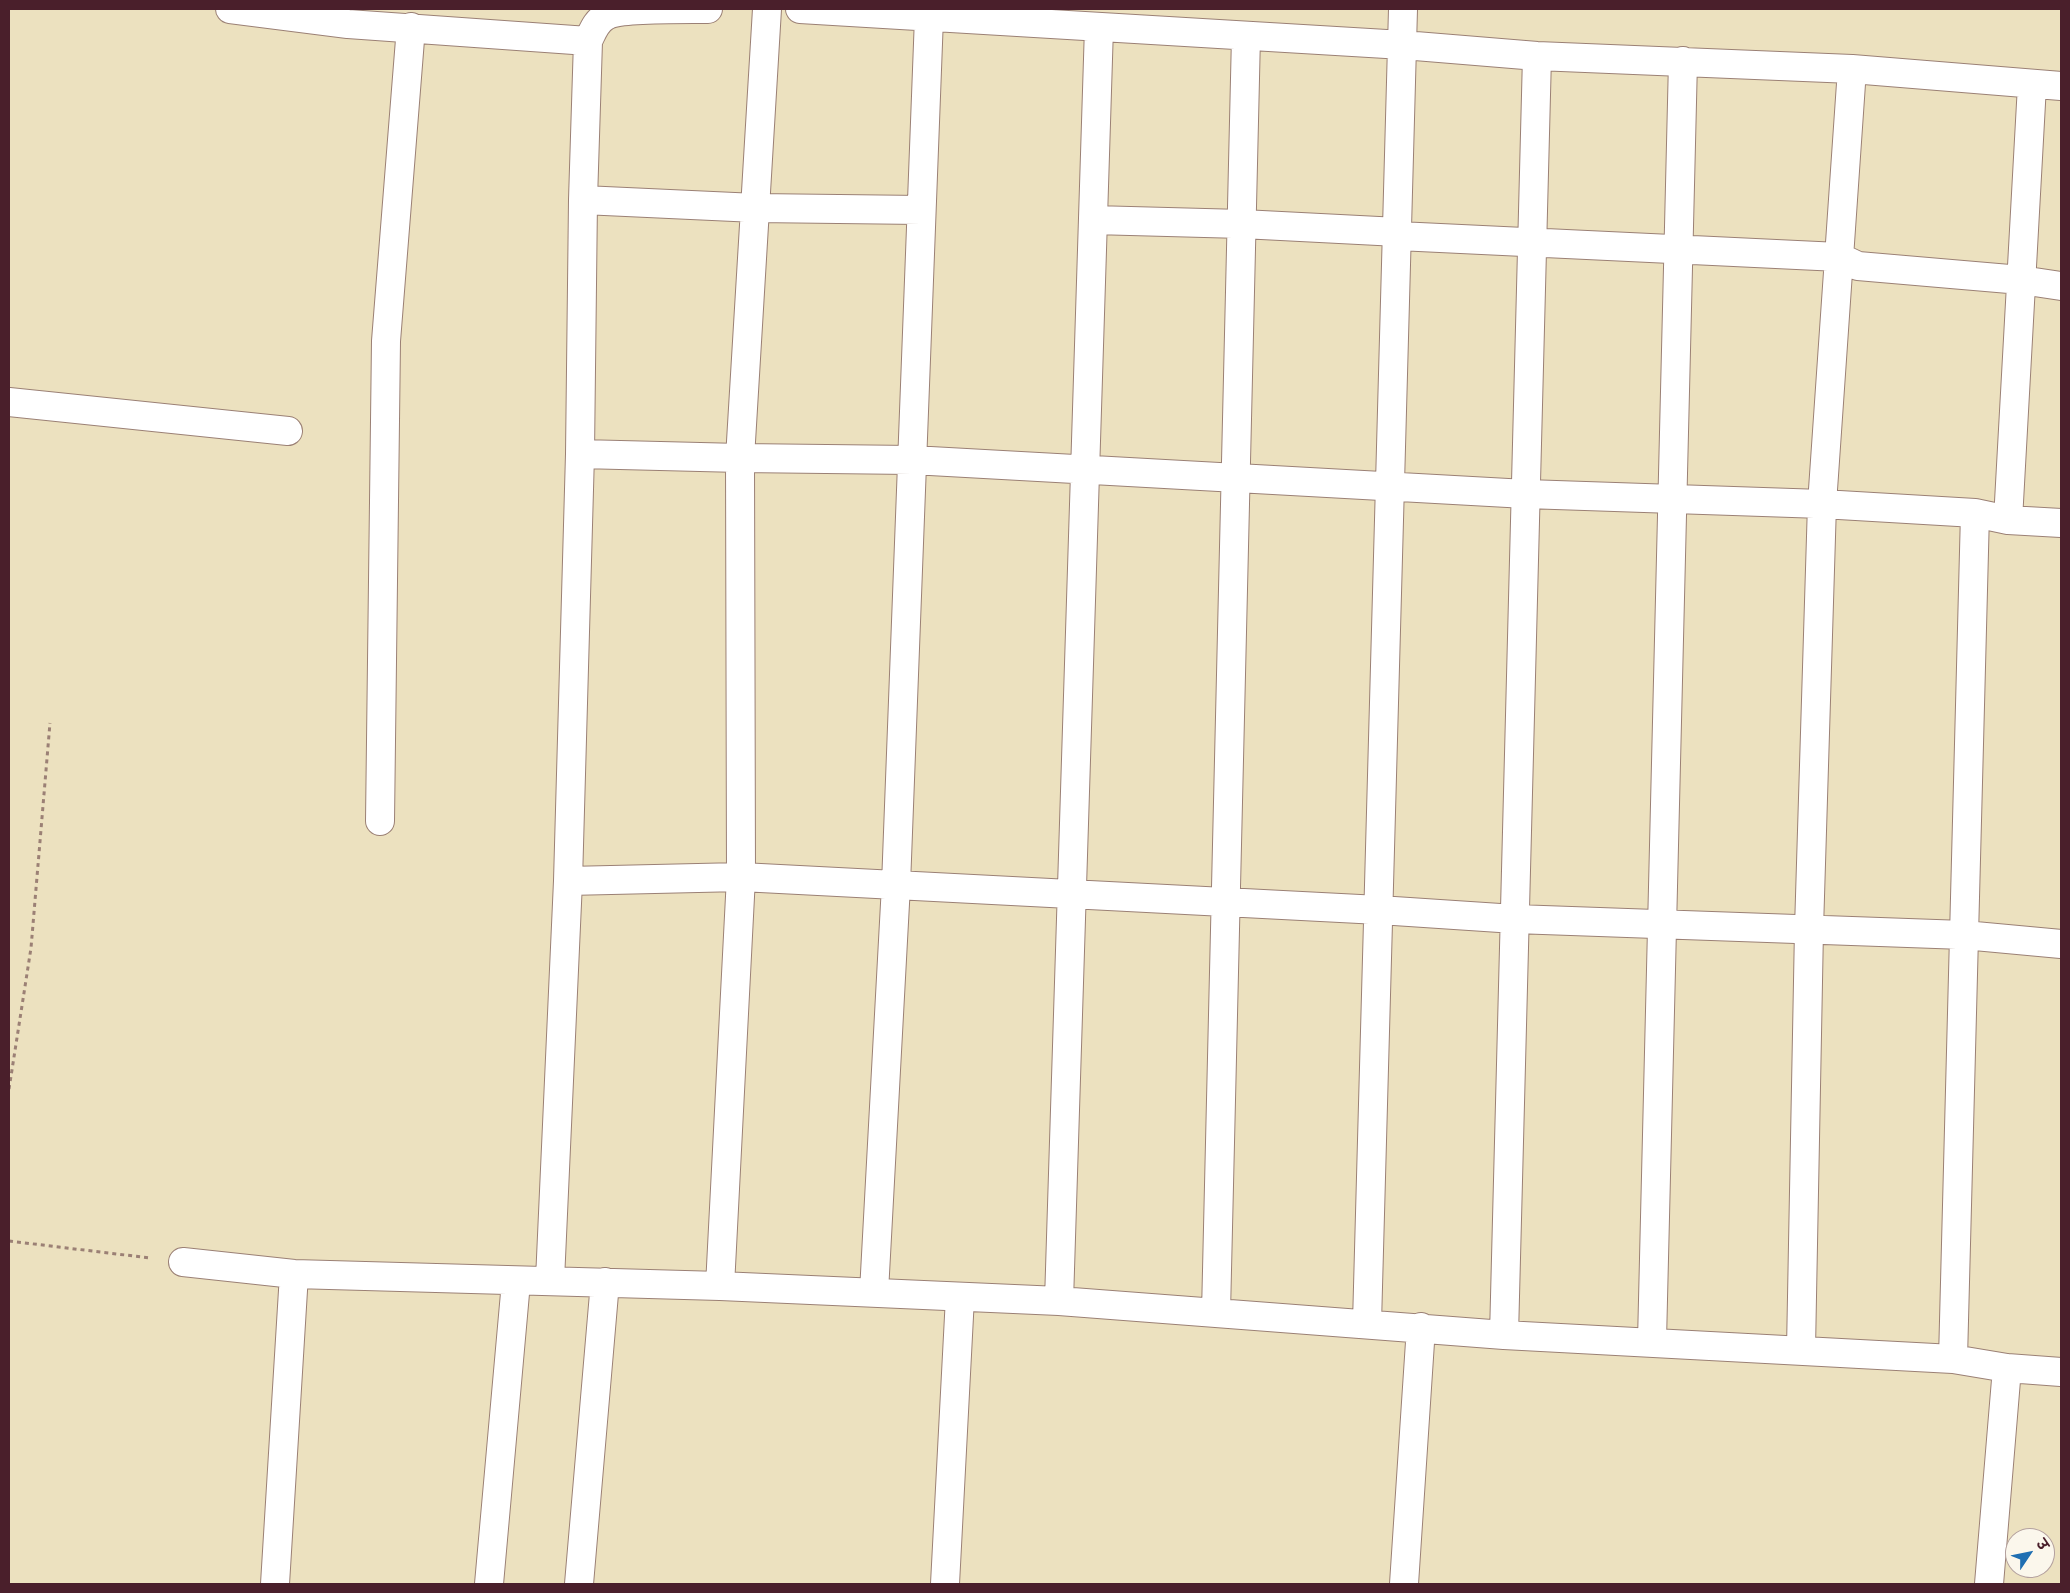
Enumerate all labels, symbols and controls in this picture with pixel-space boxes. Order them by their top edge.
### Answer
north arrow [2005,1528,2055,1578]
text: उ [2032,1536,2052,1554]

